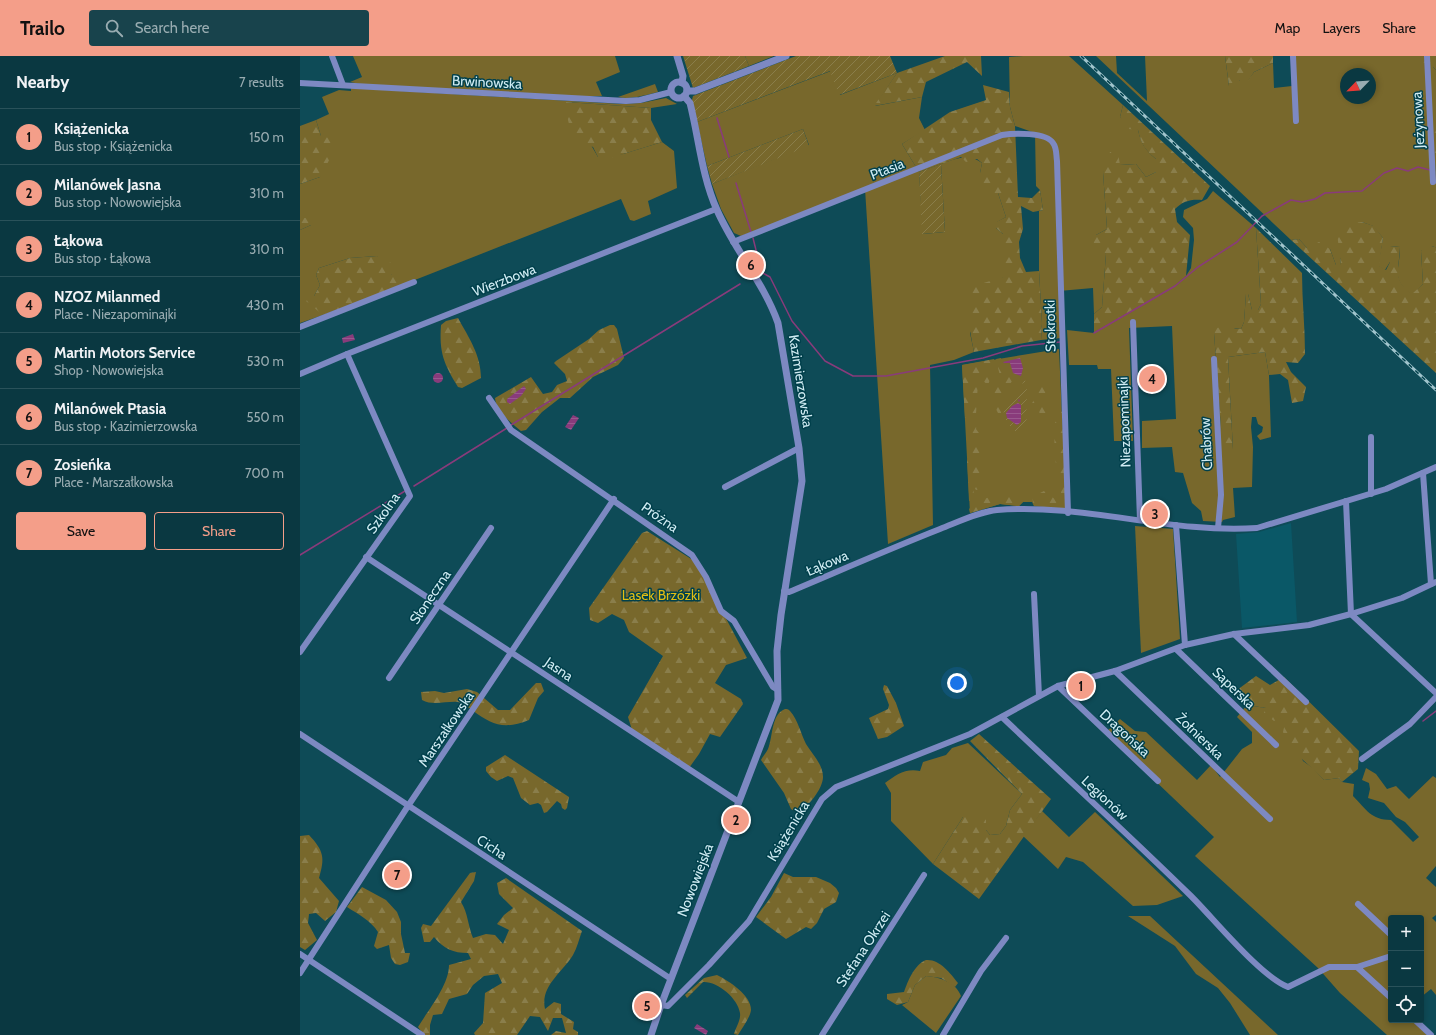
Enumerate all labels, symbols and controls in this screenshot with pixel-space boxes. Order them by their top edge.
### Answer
search box [89,10,369,46]
text: Trailo [20,17,65,40]
icon: search [103,17,125,39]
text: Search here [135,19,209,37]
text: Map [1275,19,1300,37]
text: Layers [1322,19,1360,37]
text: Share [1382,19,1416,37]
north arrow [1340,68,1376,104]
street label: Brwinowska [452,71,523,93]
text: Nearby [16,72,69,92]
text: 7 results [239,74,284,90]
street label: Jeżynowa [1408,91,1429,150]
text: Książenicka [54,120,129,138]
text: 1 [27,129,31,145]
text: 150 m [249,129,284,145]
text: Bus stop · Książenicka [54,138,172,154]
street label: Ptasia [867,154,907,184]
text: Milanówek Jasna [54,176,161,194]
text: 2 [26,185,32,201]
text: 310 m [249,185,284,201]
text: Bus stop · Nowowiejska [54,194,181,210]
text: Łąkowa [54,232,103,250]
text: 3 [25,241,33,257]
text: 310 m [249,241,284,257]
text: Bus stop · Łąkowa [54,250,151,266]
pin: 6 [738,250,764,280]
street label: Wierzbowa [470,260,539,300]
text: NZOZ Milanmed [54,288,160,306]
text: 4 [25,297,33,313]
text: 430 m [246,297,284,313]
street label: Stokrotki [1041,300,1059,352]
text: Place · Niezapominajki [54,306,176,322]
street label: Kazimierzowska [785,333,817,429]
text: Martin Motors Service [54,344,195,362]
text: 5 [26,353,32,369]
text: 530 m [247,353,284,369]
text: Shop · Nowowiejska [54,362,163,378]
pin: 4 [1139,364,1165,394]
street label: Niezapominajki [1113,376,1135,468]
text: Milanówek Ptasia [54,400,166,418]
text: 6 [25,409,33,425]
text: 550 m [247,409,284,425]
street label: Chabrów [1196,417,1216,471]
text: Bus stop · Kazimierzowska [54,418,197,434]
text: Zosieńka [54,456,111,474]
text: 7 [26,465,32,481]
text: 700 m [245,465,284,481]
text: Place · Marszałkowska [54,474,173,490]
street label: Szkolna [362,489,404,537]
street label: Próżna [638,498,682,536]
pin: 3 [1142,499,1168,529]
button: Save [16,512,146,550]
button: Share [154,512,284,550]
street label: Łąkowa [803,546,851,580]
street label: Słoneczna [405,566,455,628]
park label: Lasek Brzózki [622,586,700,604]
street label: Jasna [540,652,577,685]
street label: Saperska [1209,663,1260,713]
pin: 1 [1068,671,1094,701]
your location [947,673,967,693]
street label: Marszałkowska [414,688,478,770]
street label: Dragońska [1096,705,1154,761]
street label: Żołnierska [1172,709,1228,763]
street label: Legionów [1078,772,1132,824]
street label: Książenicka [763,797,813,864]
pin: 2 [723,805,749,835]
street label: Cicha [473,831,511,864]
street label: Nowowiejska [673,841,717,919]
pin: 7 [384,860,410,890]
street label: Stefana Okrzei [832,908,894,990]
map controls [1388,915,1424,1023]
button: + [1388,915,1424,951]
button: − [1388,951,1424,987]
button: locate [1388,987,1424,1023]
pin: 5 [634,991,660,1021]

